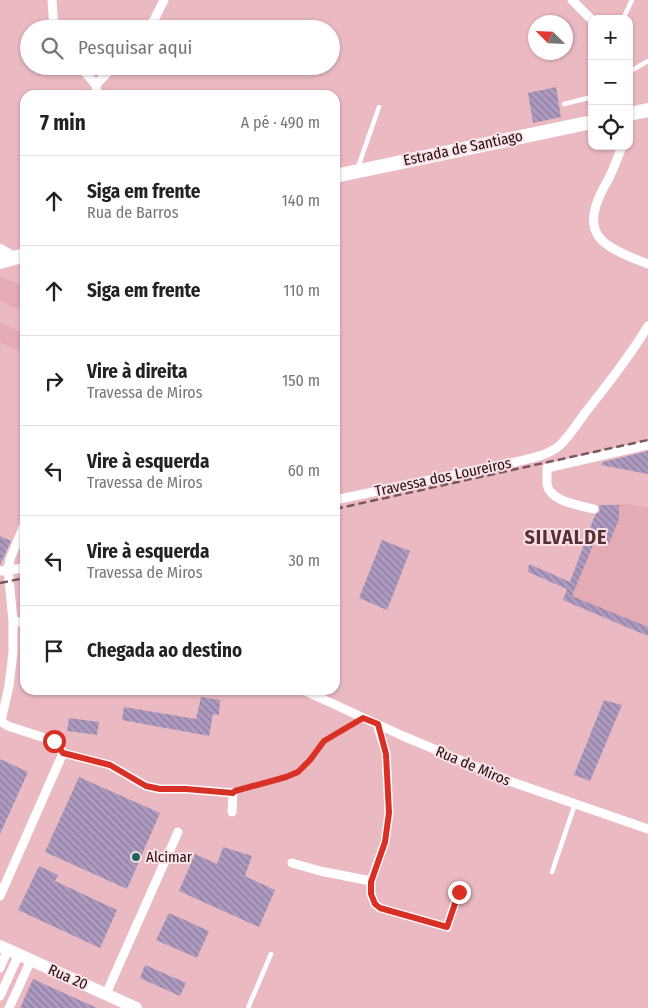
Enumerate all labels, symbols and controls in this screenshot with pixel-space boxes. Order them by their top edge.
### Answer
north arrow [528,15,573,60]
map controls [588,15,633,150]
button: + [588,15,633,60]
search box [20,20,340,75]
icon: search [38,34,66,62]
text: Pesquisar aqui [78,36,192,59]
button: − [588,60,633,105]
button: locate [588,105,633,150]
text: 7 min [40,110,86,136]
text: A pé · 490 m [241,113,320,132]
street label: Estrada de Santiago [402,127,524,169]
text: Siga em frente [87,180,201,203]
icon: ahead [40,187,68,215]
text: 140 m [282,191,320,210]
text: Rua de Barros [87,203,179,222]
icon: ahead [40,277,68,305]
text: Siga em frente [87,279,201,302]
text: 110 m [283,281,320,300]
text: Vire à direita [87,360,188,383]
icon: right [40,367,68,395]
text: 150 m [282,371,320,390]
text: Travessa de Miros [87,383,203,402]
text: Vire à esquerda [87,450,209,473]
street label: Travessa dos Loureiros [373,454,513,500]
icon: left [40,457,68,485]
text: 60 m [288,461,320,480]
text: Travessa de Miros [87,473,203,492]
district label: SILVALDE [524,525,608,549]
text: Vire à esquerda [87,540,209,563]
icon: left [40,547,68,575]
text: 30 m [288,551,320,570]
text: Travessa de Miros [87,563,203,582]
icon: arrive [40,637,68,665]
text: Chegada ao destino [87,639,242,662]
route start [43,730,66,753]
street label: Rua de Miros [433,742,513,790]
place label: Alcimar [146,848,193,866]
marker: Alcimar [130,851,142,863]
route end [448,881,471,904]
street label: Rua 20 [45,960,91,994]

